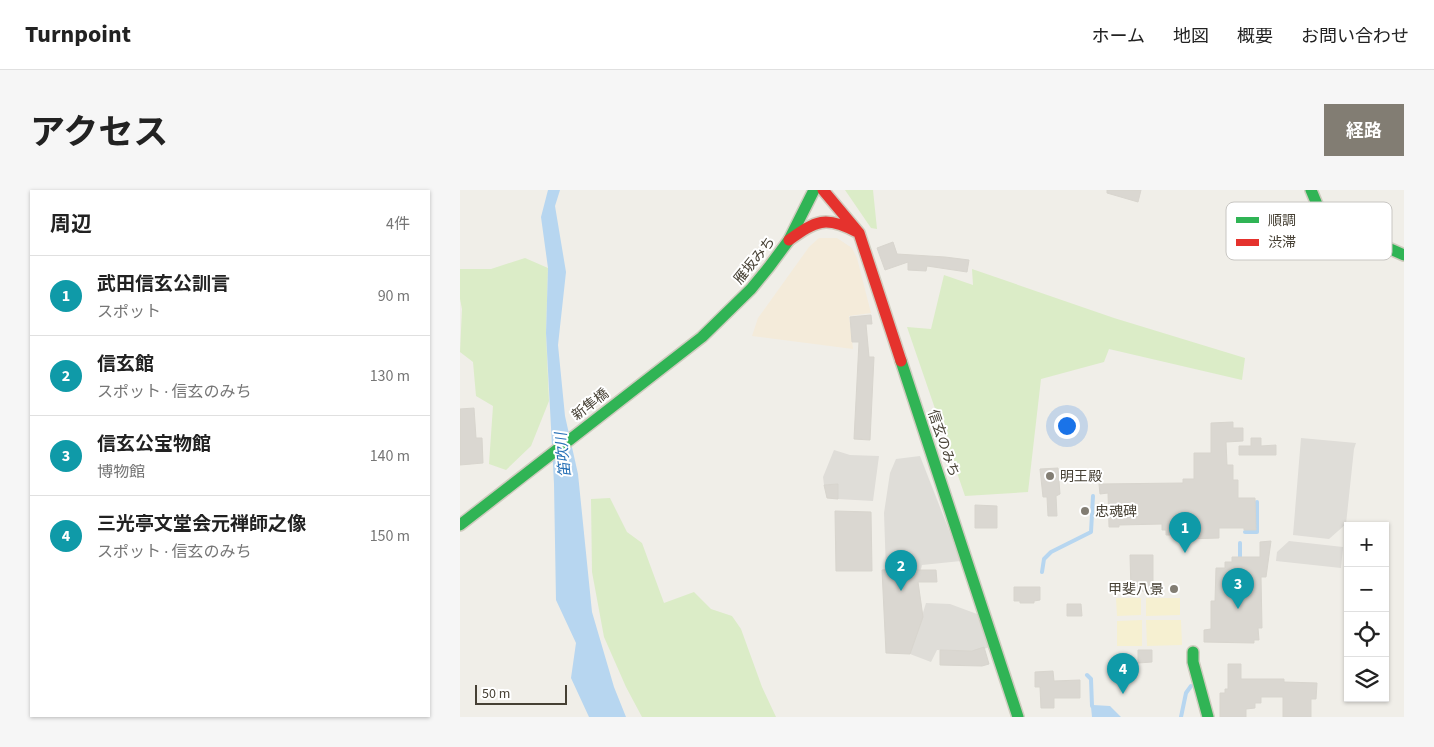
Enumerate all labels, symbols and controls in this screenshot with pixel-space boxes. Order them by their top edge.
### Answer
text: Turnpoint [25,17,131,52]
text: ホーム [1092,24,1145,49]
text: 地図 [1173,24,1209,49]
text: 概要 [1237,24,1273,49]
text: お問い合わせ [1301,24,1409,49]
button: 経路 [1324,104,1404,156]
text: アクセス [30,108,168,158]
legend [1226,202,1392,260]
text: 周辺 [50,209,92,239]
text: 順調 [1268,211,1296,231]
text: 4件 [386,213,410,235]
street label: 雁坂みち [729,233,780,289]
text: 渋滞 [1268,233,1296,253]
text: 武田信玄公訓言 [97,271,230,298]
text: 1 [62,285,70,307]
text: 90 m [378,285,410,307]
text: スポット [97,301,161,323]
text: 信玄館 [97,351,154,378]
text: 2 [62,365,70,387]
text: 130 m [370,365,410,387]
text: スポット · 信玄のみち [97,381,251,403]
street label: 新隼橋 [568,384,613,426]
street label: 信玄のみち [922,407,964,480]
your location [1054,413,1080,439]
water label: 笛吹川 [550,429,576,478]
text: 信玄公宝物館 [97,431,211,458]
text: 3 [62,445,70,467]
text: 140 m [370,445,410,467]
text: 博物館 [97,461,145,483]
place label: 明王殿 [1060,467,1102,487]
marker: 明王殿 [1044,470,1056,482]
place label: 忠魂碑 [1095,502,1137,522]
marker: 忠魂碑 [1079,505,1091,517]
text: 三光亭文堂会元禅師之像 [97,511,306,538]
pin: 1 [1169,512,1201,553]
map controls [1344,522,1389,702]
button: + [1344,522,1389,567]
text: 4 [62,525,70,547]
text: 150 m [370,525,410,547]
text: スポット · 信玄のみち [97,541,251,563]
pin: 2 [885,550,917,591]
button: − [1344,567,1389,612]
pin: 3 [1222,568,1254,609]
place label: 甲斐八景 [1108,580,1164,600]
marker: 甲斐八景 [1168,583,1180,595]
button: locate [1344,612,1389,657]
pin: 4 [1107,653,1139,694]
button: layers [1344,657,1389,702]
scale bar [475,682,568,705]
text: 50 m [482,684,510,704]

